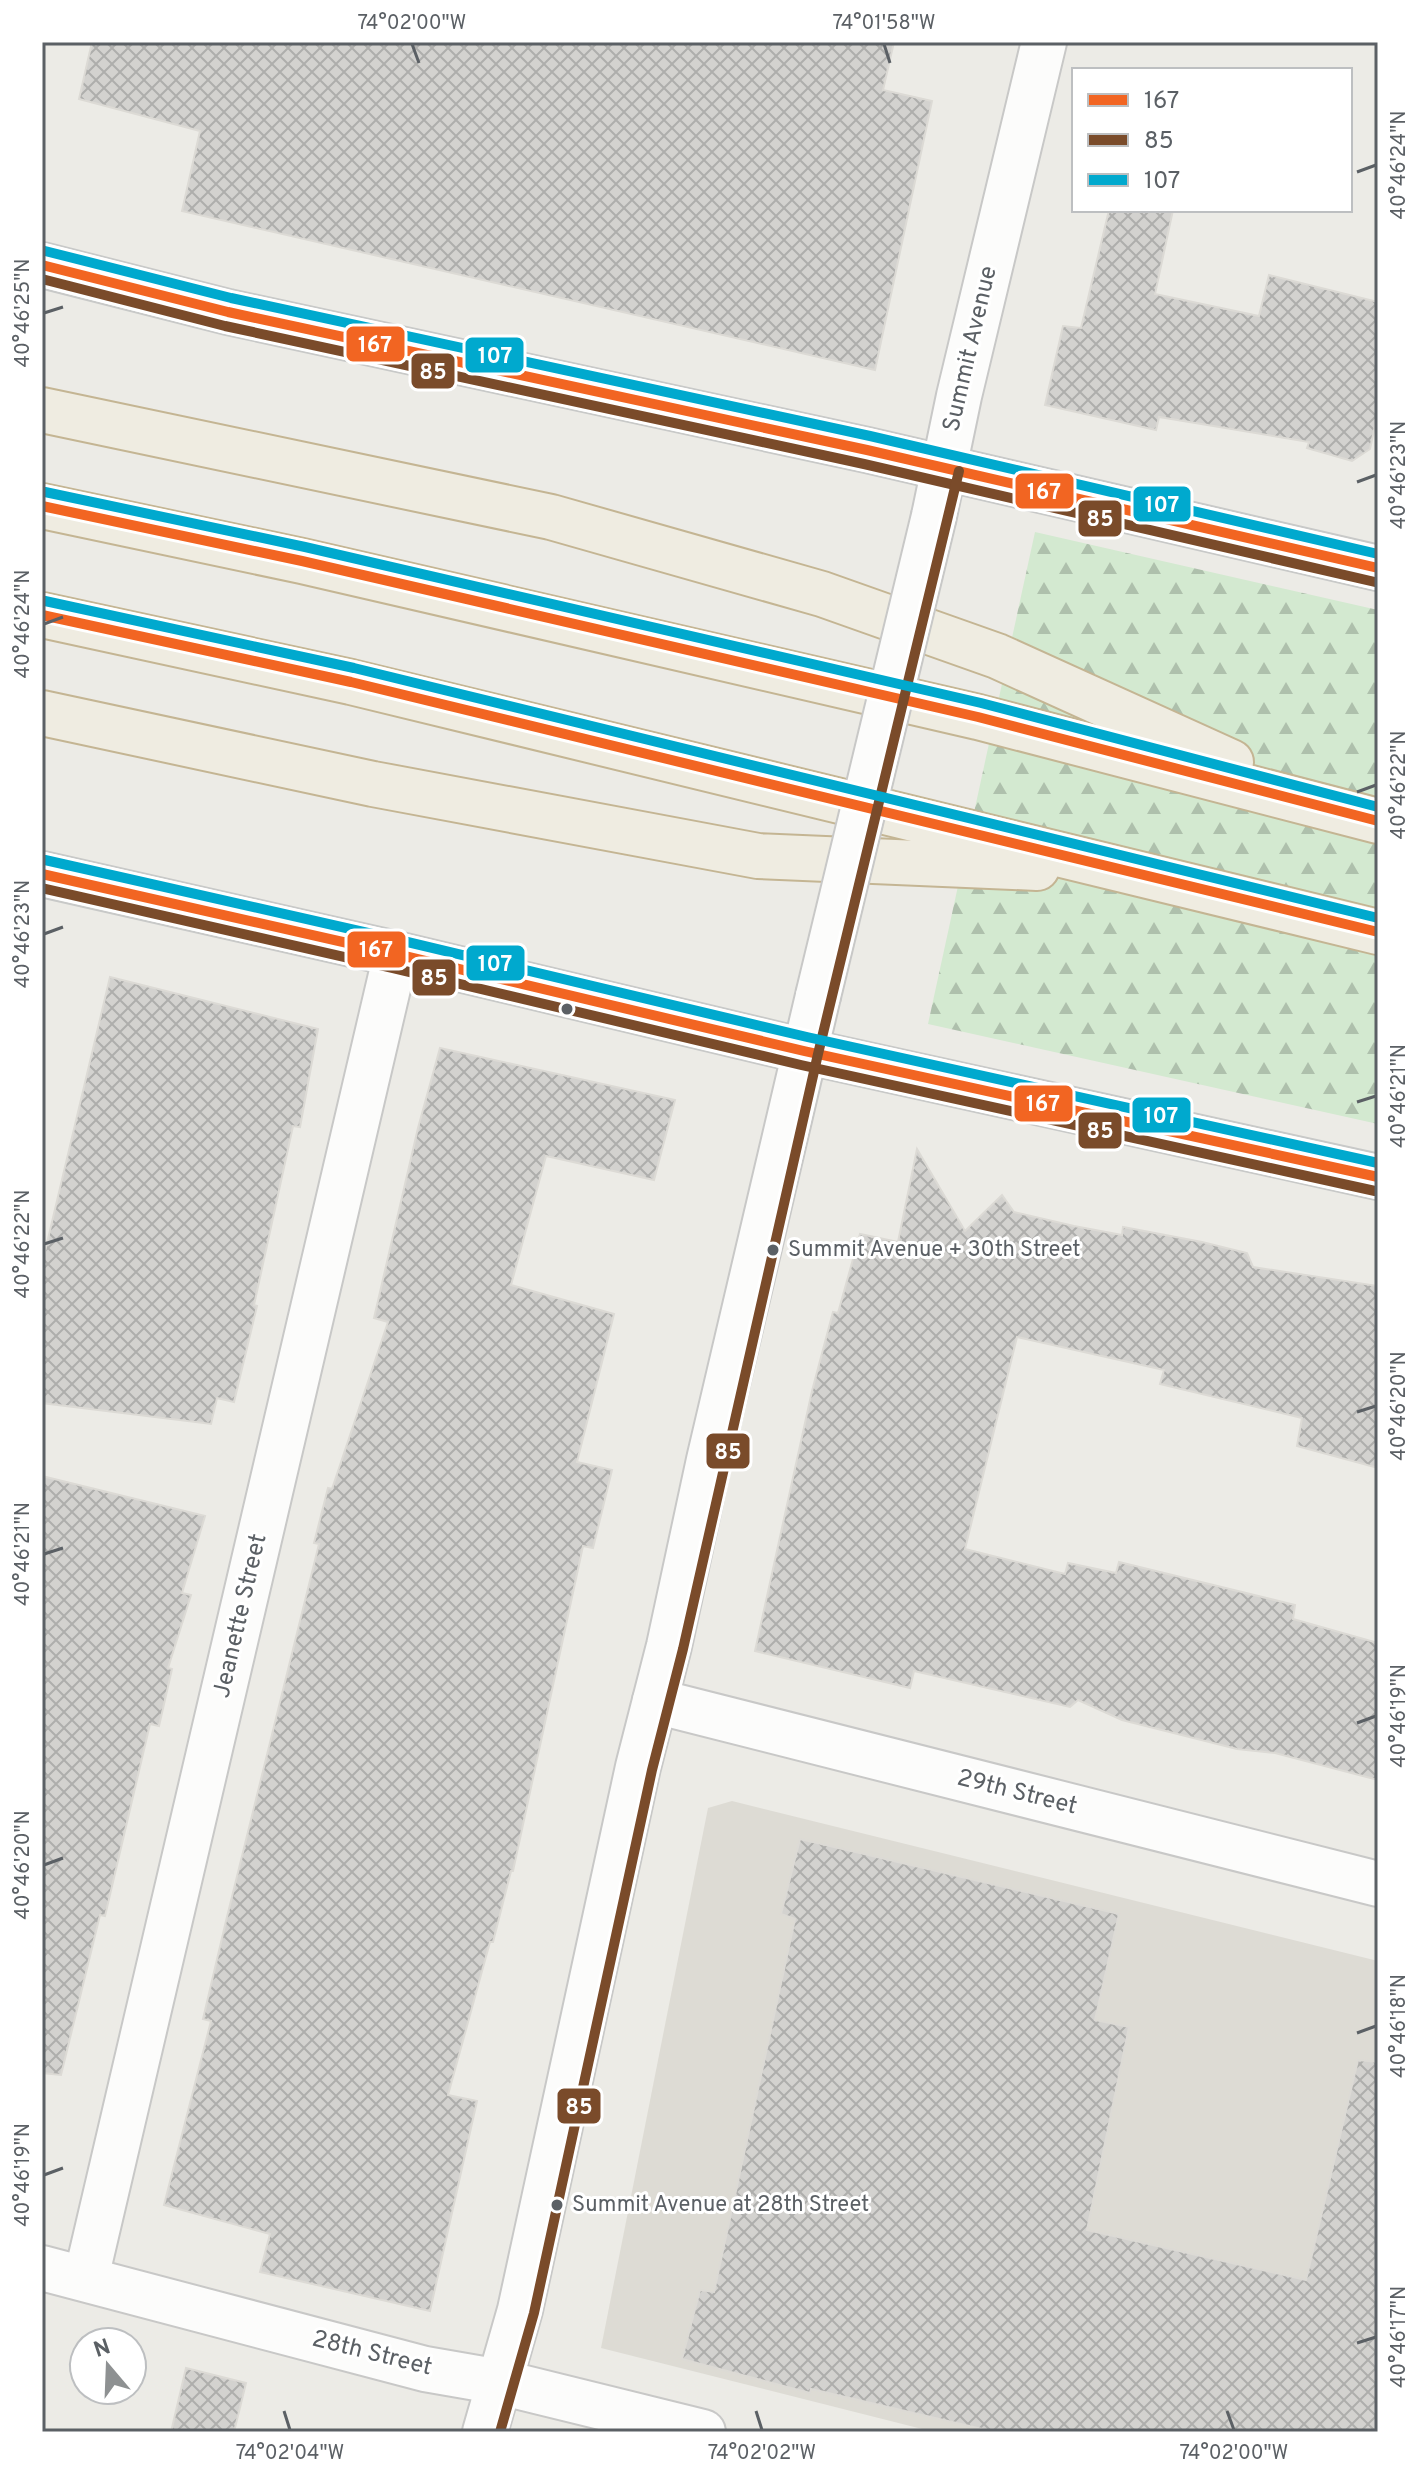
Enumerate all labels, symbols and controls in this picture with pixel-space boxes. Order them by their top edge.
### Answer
text: 74°02'00"W [358,11,466,37]
text: 74°01'58"W [832,11,936,37]
legend [1072,68,1352,212]
text: 167 [1144,87,1179,117]
text: 40°46'24"N [1387,111,1413,219]
text: 85 [1144,127,1174,157]
text: 107 [1144,167,1180,197]
text: 40°46'25"N [11,259,37,367]
street label: Summit Avenue [937,263,1005,435]
line badge: 167 [345,325,406,363]
text: 167 [358,333,392,360]
line badge: 107 [464,336,525,374]
text: 107 [478,344,512,371]
line badge: 85 [410,352,456,390]
text: 85 [419,360,447,387]
text: 40°46'23"N [1387,421,1413,529]
line badge: 167 [1014,472,1075,510]
text: 167 [1027,480,1061,507]
line badge: 107 [1132,485,1192,523]
text: 107 [1145,493,1179,520]
line badge: 85 [1077,499,1123,538]
text: 85 [1086,507,1114,534]
text: 40°46'24"N [11,570,37,678]
text: 40°46'22"N [1387,731,1413,839]
text: 40°46'23"N [11,880,37,988]
line badge: 167 [346,930,407,969]
text: 167 [359,938,393,965]
line badge: 107 [465,944,526,982]
text: 107 [478,952,512,979]
line badge: 85 [411,958,457,997]
text: 85 [420,966,448,993]
unlabelled marker [559,1001,575,1017]
text: 40°46'21"N [1387,1044,1413,1148]
line badge: 167 [1013,1084,1074,1123]
text: 167 [1026,1092,1060,1119]
line badge: 107 [1131,1096,1192,1134]
text: 107 [1144,1104,1178,1131]
line badge: 85 [1077,1111,1123,1150]
text: 85 [1086,1119,1114,1146]
text: 40°46'22"N [11,1190,37,1298]
place label: Summit Avenue + 30th Street [788,1237,1081,1264]
marker: Summit Avenue + 30th Street [765,1242,781,1258]
text: 40°46'20"N [1387,1351,1413,1461]
line badge: 85 [705,1432,751,1470]
text: 85 [714,1440,742,1467]
text: 40°46'21"N [11,1502,37,1606]
street label: Jeanette Street [208,1531,274,1701]
text: 40°46'19"N [1387,1664,1413,1768]
street label: 29th Street [954,1764,1080,1822]
text: 40°46'20"N [11,1810,37,1920]
text: 40°46'18"N [1387,1974,1413,2078]
line badge: 85 [556,2087,602,2125]
text: 85 [565,2095,593,2122]
text: 40°46'19"N [11,2123,37,2227]
place label: Summit Avenue at 28th Street [572,2192,869,2219]
marker: Summit Avenue at 28th Street [549,2197,565,2213]
text: 40°46'17"N [1387,2286,1413,2388]
street label: 28th Street [309,2325,435,2383]
north arrow [68,2326,148,2406]
text: N [90,2334,114,2365]
text: 74°02'04"W [236,2441,344,2467]
text: 74°02'02"W [708,2441,816,2467]
text: 74°02'00"W [1180,2441,1288,2467]

